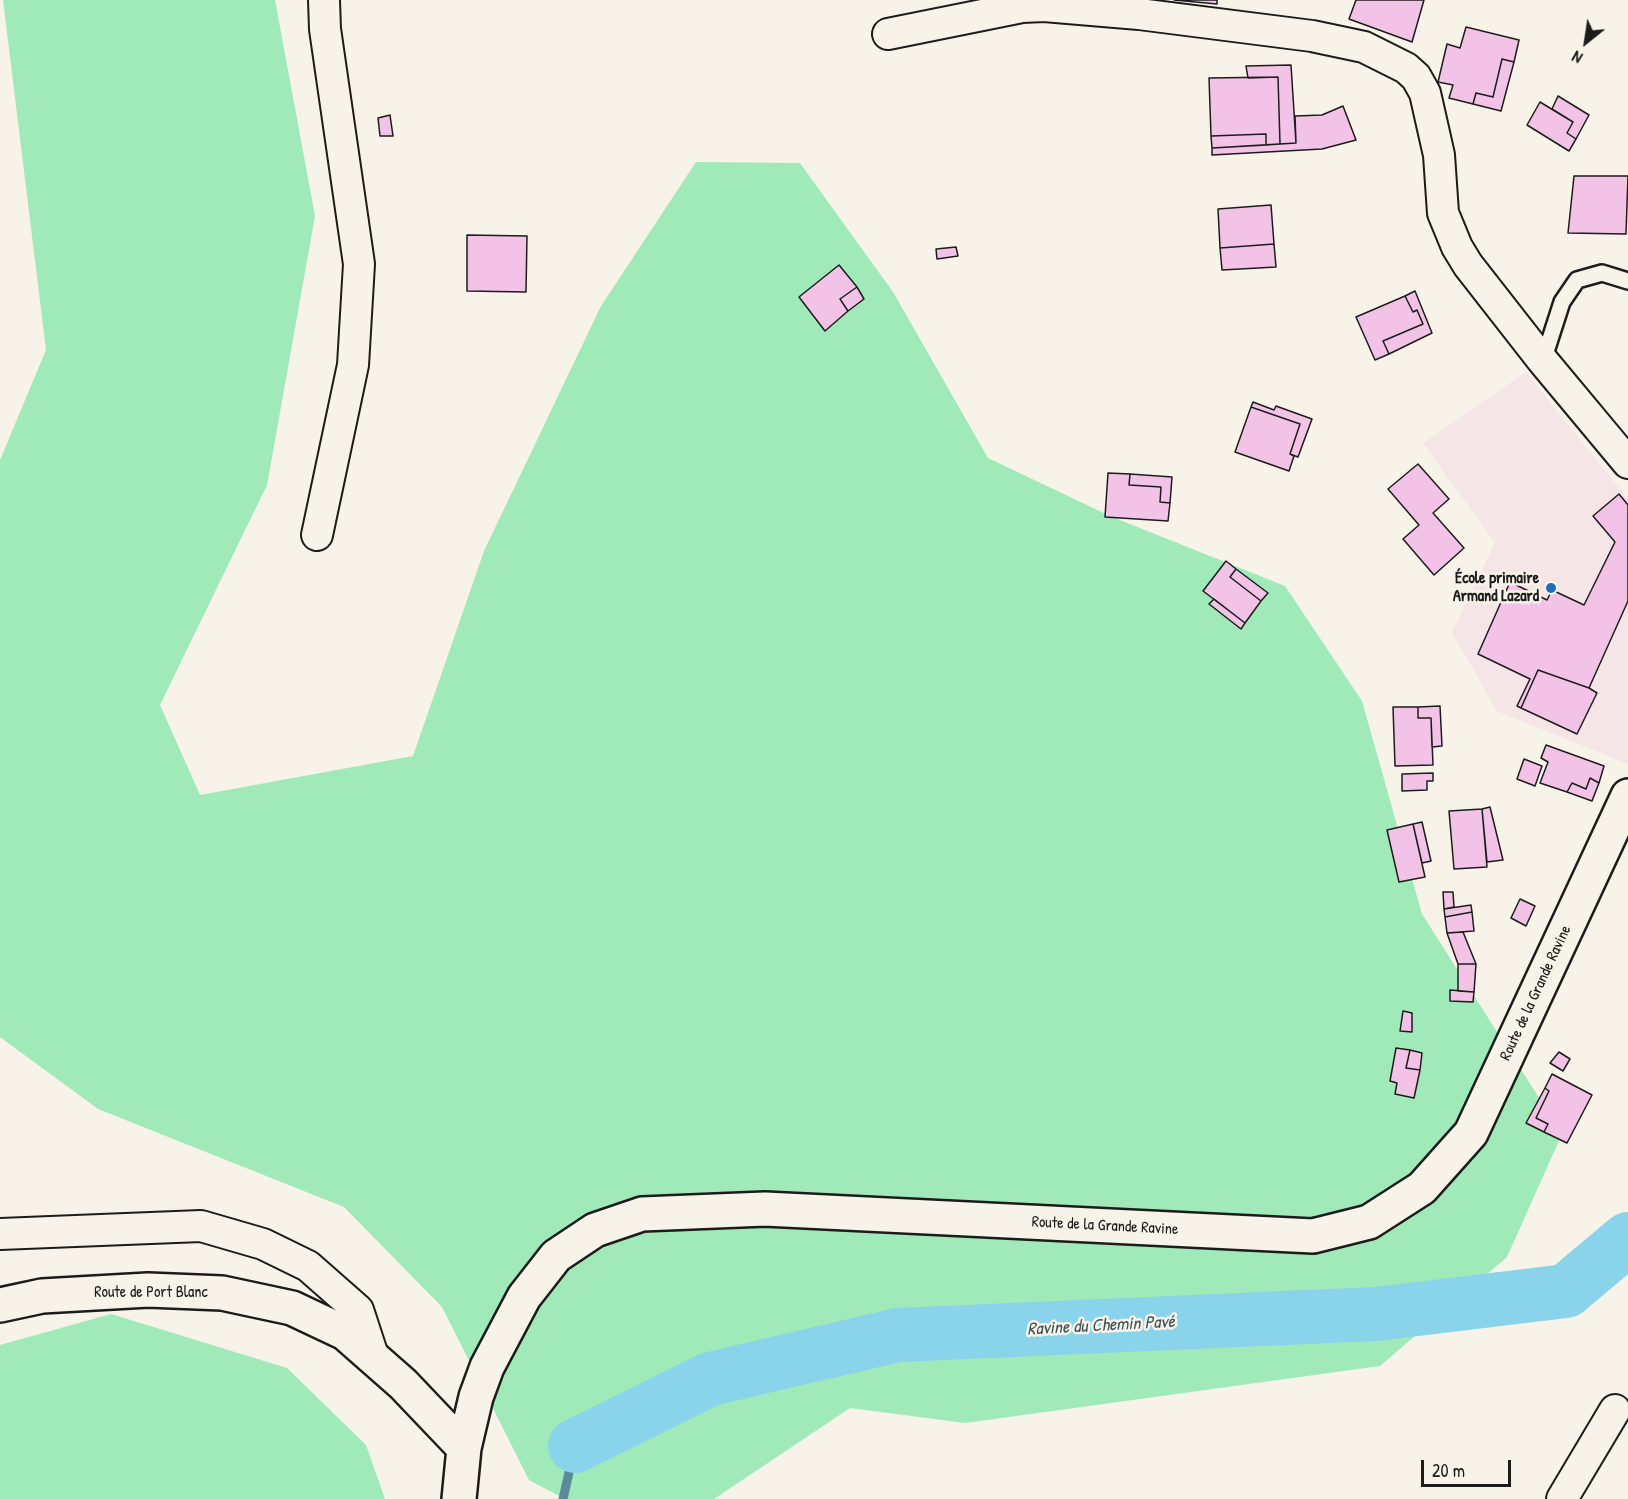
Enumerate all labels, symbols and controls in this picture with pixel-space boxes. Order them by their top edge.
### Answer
north arrow [1556,12,1616,72]
text: N [1568,46,1586,69]
place label: École primaire Armand Lazard [1453,569,1539,607]
marker: École primaire Armand Lazard [1544,581,1558,595]
street label: Route de la Grande Ravine [1496,922,1576,1064]
street label: Route de la Grande Ravine [1031,1213,1179,1239]
street label: Route de Port Blanc [94,1283,208,1303]
water label: Ravine du Chemin Pavé [1027,1311,1175,1341]
scale bar [1424,1448,1514,1486]
text: 20 m [1432,1458,1465,1483]

